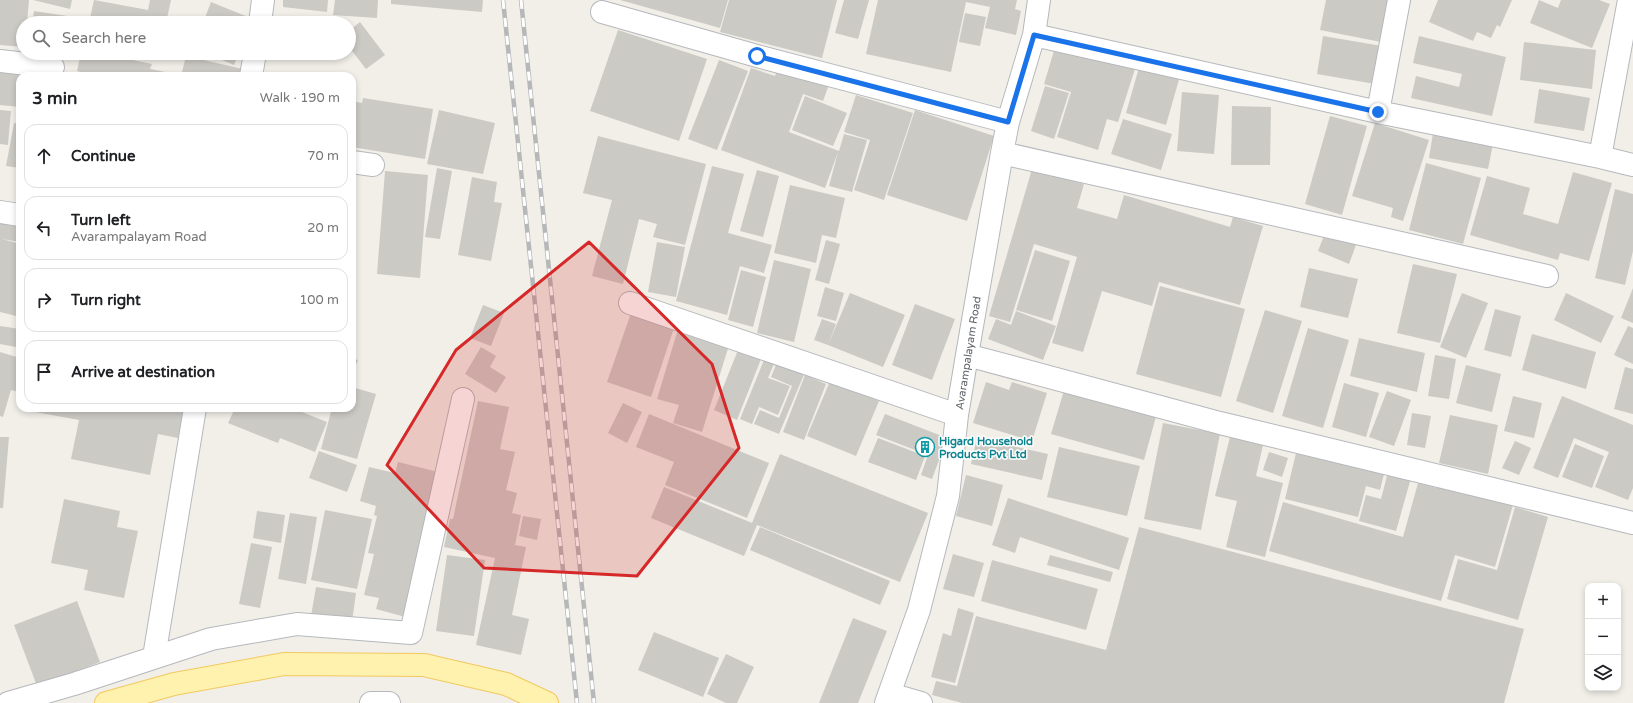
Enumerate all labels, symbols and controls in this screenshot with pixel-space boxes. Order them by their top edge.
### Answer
search box [16,16,356,60]
icon: search [30,27,52,49]
text: Search here [62,29,146,47]
route start [748,47,766,65]
text: 3 min [32,88,77,109]
text: Walk · 190 m [260,90,340,106]
route end [1369,103,1387,121]
icon: ahead [33,145,55,167]
text: Continue [71,147,135,165]
text: 70 m [307,148,339,164]
text: Turn left [71,211,131,229]
icon: left [33,217,55,239]
text: 20 m [307,220,339,236]
text: Avarampalayam Road [71,229,207,245]
icon: right [33,289,55,311]
text: Turn right [71,291,141,309]
text: 100 m [299,292,339,308]
street label: Avarampalayam Road [953,295,984,411]
icon: arrive [33,361,55,383]
text: Arrive at destination [71,363,215,381]
place label: Higard Household Products Pvt Ltd [939,435,1033,461]
building icon: Higard Household Products Pvt Ltd [914,436,936,458]
map controls [1585,583,1621,691]
button: + [1585,583,1621,619]
button: − [1585,619,1621,655]
button: layers [1585,655,1621,691]

